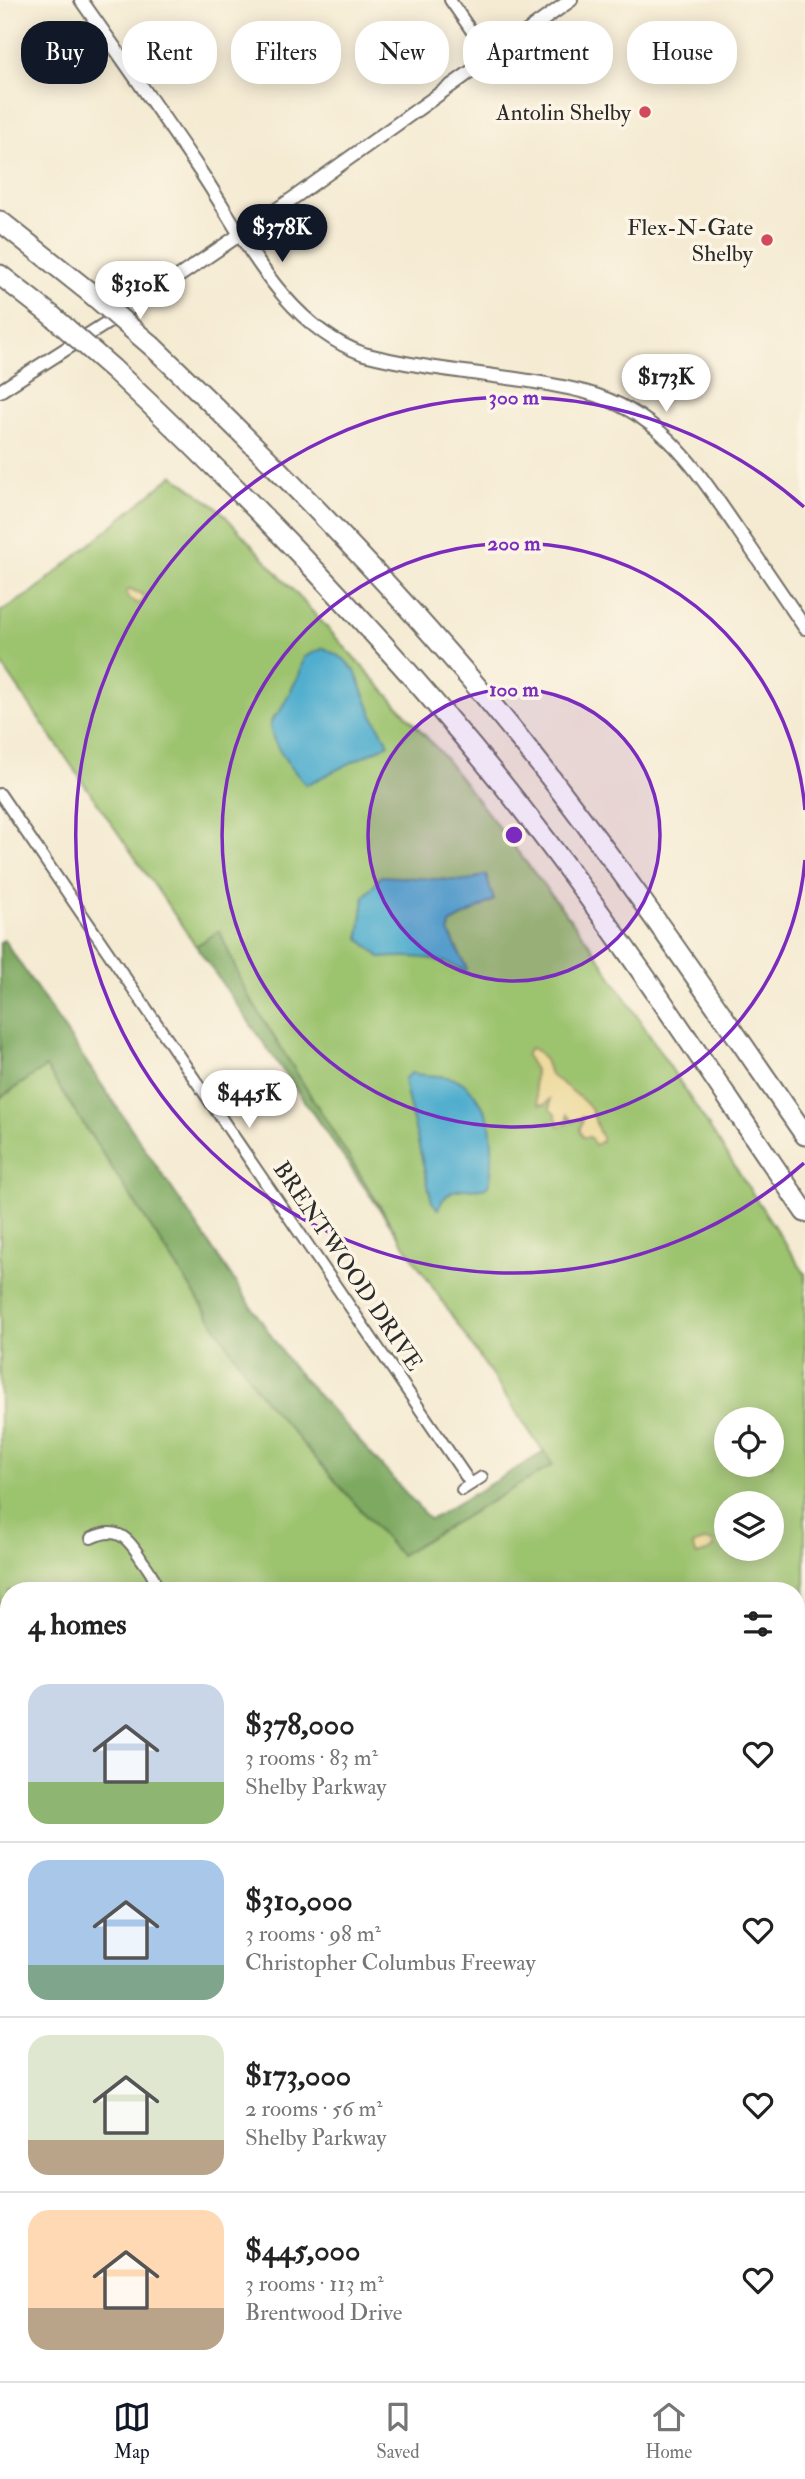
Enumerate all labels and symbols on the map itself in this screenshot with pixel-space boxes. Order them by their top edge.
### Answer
place label: Antolin Shelby [495,98,632,127]
marker: Antolin Shelby [637,104,653,120]
pin: $378K [233,204,331,264]
place label: Flex-N-Gate Shelby [627,213,754,268]
marker: Flex-N-Gate Shelby [759,232,775,248]
pin: $310K [91,262,189,321]
pin: $173K [617,354,715,414]
text: 300 m [489,384,540,411]
text: 200 m [488,530,541,557]
text: 100 m [489,676,540,703]
centre of rings [502,823,526,847]
pin: $445K [200,1070,298,1130]
street label: BRENTWOOD DRIVE [267,1156,429,1376]

